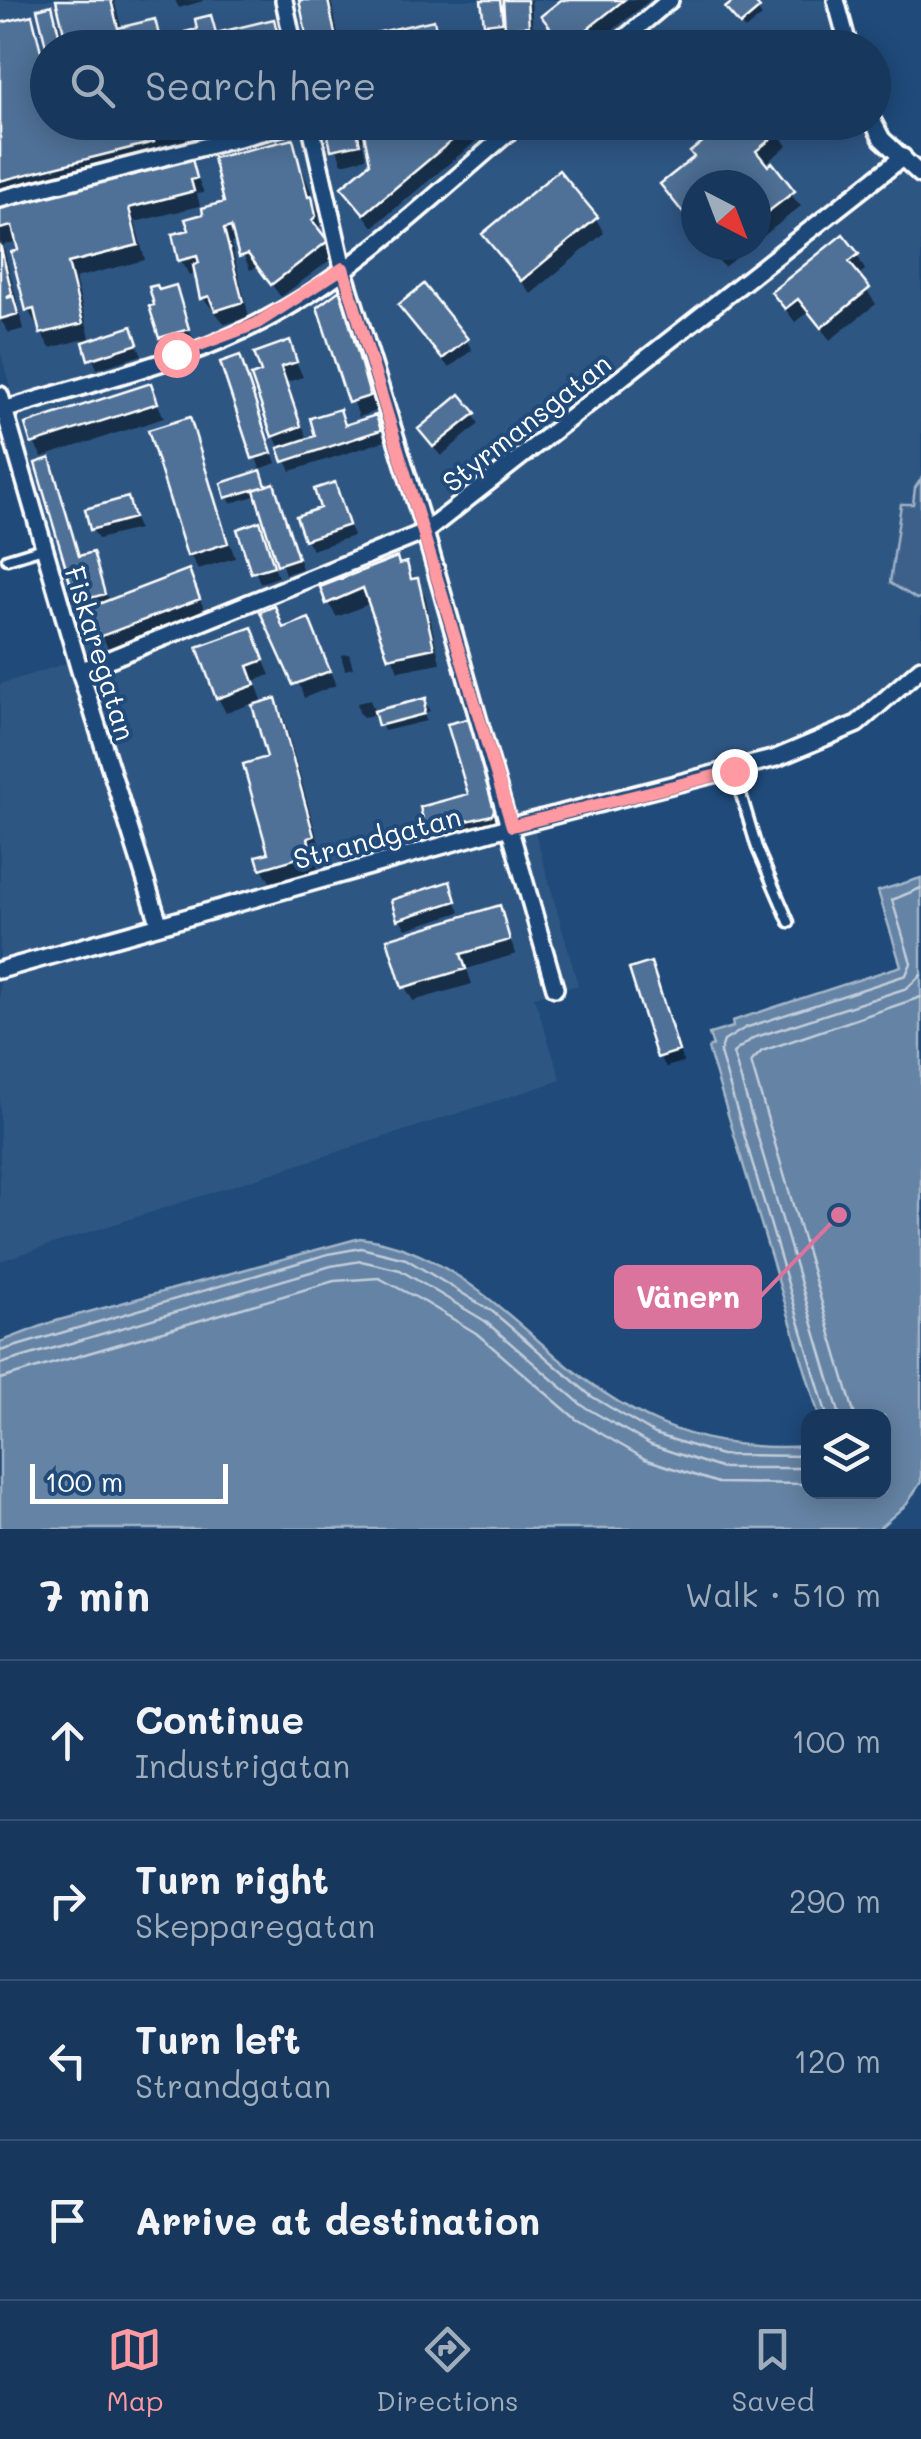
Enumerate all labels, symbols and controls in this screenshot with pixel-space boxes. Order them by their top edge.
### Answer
search box [30,30,891,140]
icon: search [65,58,120,113]
text: Search here [145,60,376,110]
north arrow [681,170,771,260]
route start [154,332,200,378]
street label: Styrmansgatan [434,345,618,499]
street label: Fiskaregatan [57,561,145,745]
route end [712,749,758,795]
street label: Strandgatan [289,797,465,877]
callout: Vänern [616,1267,760,1327]
text: Vänern [636,1276,740,1316]
map controls [801,1409,891,1499]
button: layers [801,1409,891,1499]
scale bar [30,1459,228,1504]
text: 100 m [45,1463,123,1499]
text: 7 min [40,1567,150,1622]
text: Walk · 510 m [685,1573,881,1615]
text: Continue [135,1694,304,1744]
icon: ahead [40,1713,95,1768]
text: 100 m [791,1719,881,1761]
text: Industrigatan [135,1744,350,1786]
text: Turn right [135,1854,329,1904]
icon: right [40,1873,95,1928]
text: 290 m [789,1879,881,1921]
text: Skepparegatan [135,1904,375,1946]
text: Turn left [135,2014,301,2064]
icon: left [40,2033,95,2088]
text: 120 m [793,2039,881,2081]
text: Strandgatan [135,2064,331,2106]
icon: arrive [40,2193,95,2248]
text: Arrive at destination [135,2195,540,2245]
tab: Map [106,2322,163,2418]
tab: Directions [376,2322,519,2418]
tab: Saved [731,2322,815,2418]

